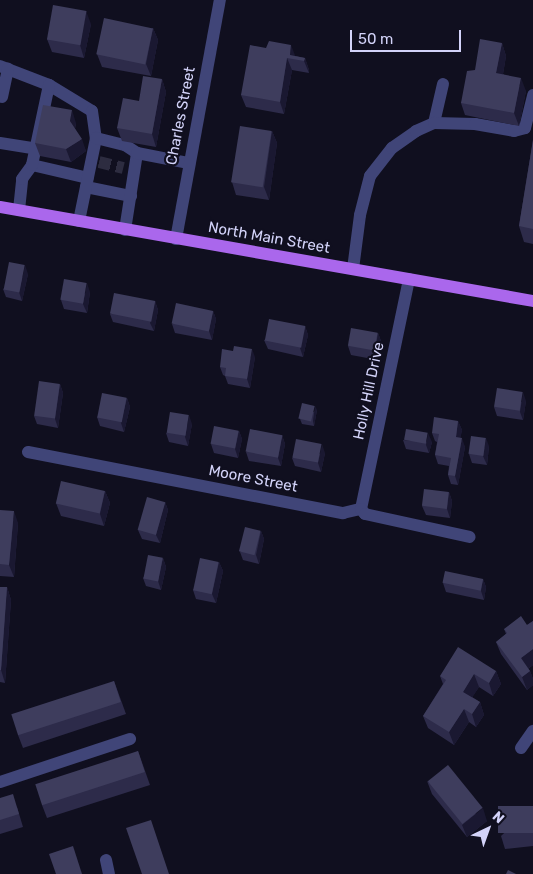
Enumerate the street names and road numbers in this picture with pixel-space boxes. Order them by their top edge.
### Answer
street label: Charles Street [163,65,199,167]
street label: North Main Street [207,218,331,258]
street label: Holly Hill Drive [350,340,388,442]
street label: Moore Street [207,462,299,496]

